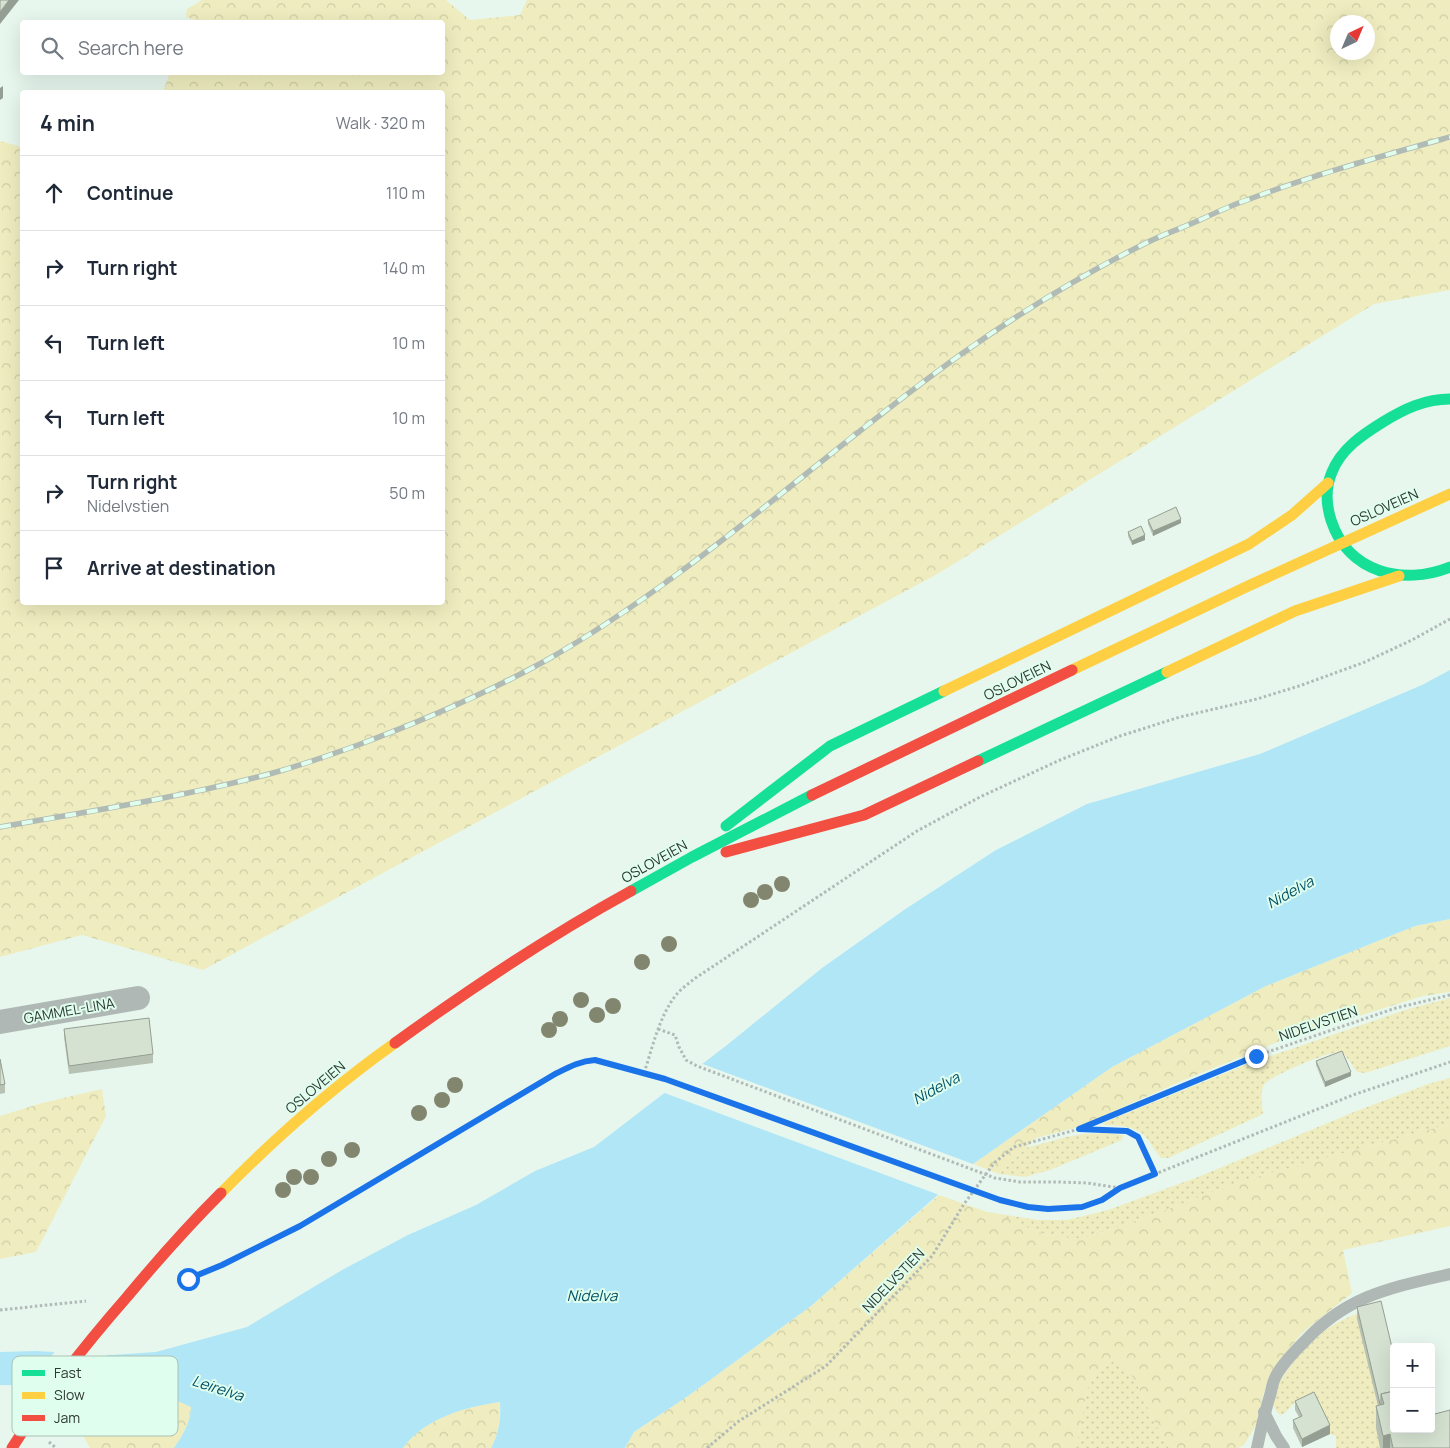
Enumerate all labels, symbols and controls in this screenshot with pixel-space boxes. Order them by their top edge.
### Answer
north arrow [1330,15,1375,60]
search box [20,20,445,75]
icon: search [38,34,66,62]
text: Search here [78,35,184,61]
text: 4 min [40,109,95,137]
text: Walk · 320 m [336,112,425,134]
icon: ahead [40,179,68,207]
text: Continue [87,180,173,206]
text: 110 m [386,182,425,204]
icon: right [40,254,68,282]
text: Turn right [87,255,177,281]
text: 140 m [383,257,425,279]
icon: left [40,329,68,357]
text: Turn left [87,330,165,356]
text: 10 m [392,332,425,354]
icon: left [40,404,68,432]
text: Turn left [87,405,165,431]
text: 10 m [392,407,425,429]
text: Turn right [87,469,177,495]
icon: right [40,479,68,507]
text: 50 m [389,482,425,504]
street label: OSLOVEIEN [1347,484,1421,530]
text: Nidelvstien [87,495,169,517]
icon: arrive [40,554,68,582]
text: Arrive at destination [87,555,276,581]
street label: OSLOVEIEN [980,656,1054,704]
street label: OSLOVEIEN [618,835,690,887]
water label: Nidelva [1263,870,1318,913]
street label: GAMMEL-LINA [22,993,116,1027]
street label: NIDELVSTIEN [1276,1001,1360,1045]
route end [1245,1045,1268,1068]
street label: OSLOVEIEN [281,1056,349,1118]
water label: Nidelva [909,1066,964,1109]
street label: NIDELVSTIEN [858,1244,928,1316]
route start [177,1268,200,1291]
water label: Nidelva [567,1285,618,1306]
map controls [1390,1343,1435,1433]
button: + [1390,1343,1435,1388]
legend [12,1356,178,1436]
text: Fast [54,1363,82,1382]
water label: Leirelva [190,1370,247,1406]
text: Slow [54,1385,85,1404]
button: − [1390,1388,1435,1433]
text: Jam [54,1408,80,1427]

